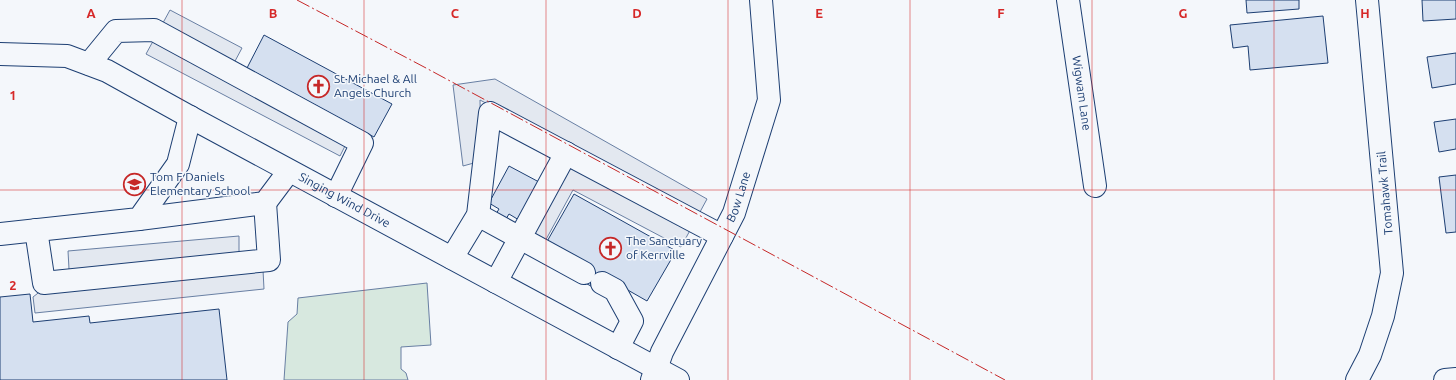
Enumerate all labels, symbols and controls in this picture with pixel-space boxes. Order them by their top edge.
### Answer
text: A [86,6,96,20]
text: B [269,6,278,20]
text: C [451,6,460,20]
text: D [632,6,642,20]
text: E [815,6,823,20]
text: F [997,6,1005,20]
text: G [1179,6,1188,20]
text: H [1360,6,1370,20]
street label: Wigwam Lane [1070,55,1094,131]
place label: St Michael & All Angels Church [334,72,417,99]
church icon: St Michael & All Angels Church [306,73,332,99]
text: 1 [9,88,17,102]
street label: Tomahawk Trail [1374,151,1395,235]
place label: Tom F Daniels Elementary School [150,170,250,197]
street label: Singing Wind Drive [297,170,392,230]
street label: Bow Lane [723,170,752,224]
school or university icon: Tom F Daniels Elementary School [122,171,148,197]
place label: The Sanctuary of Kerrville [626,234,702,261]
church icon: The Sanctuary of Kerrville [597,235,623,261]
text: 2 [9,278,17,292]

